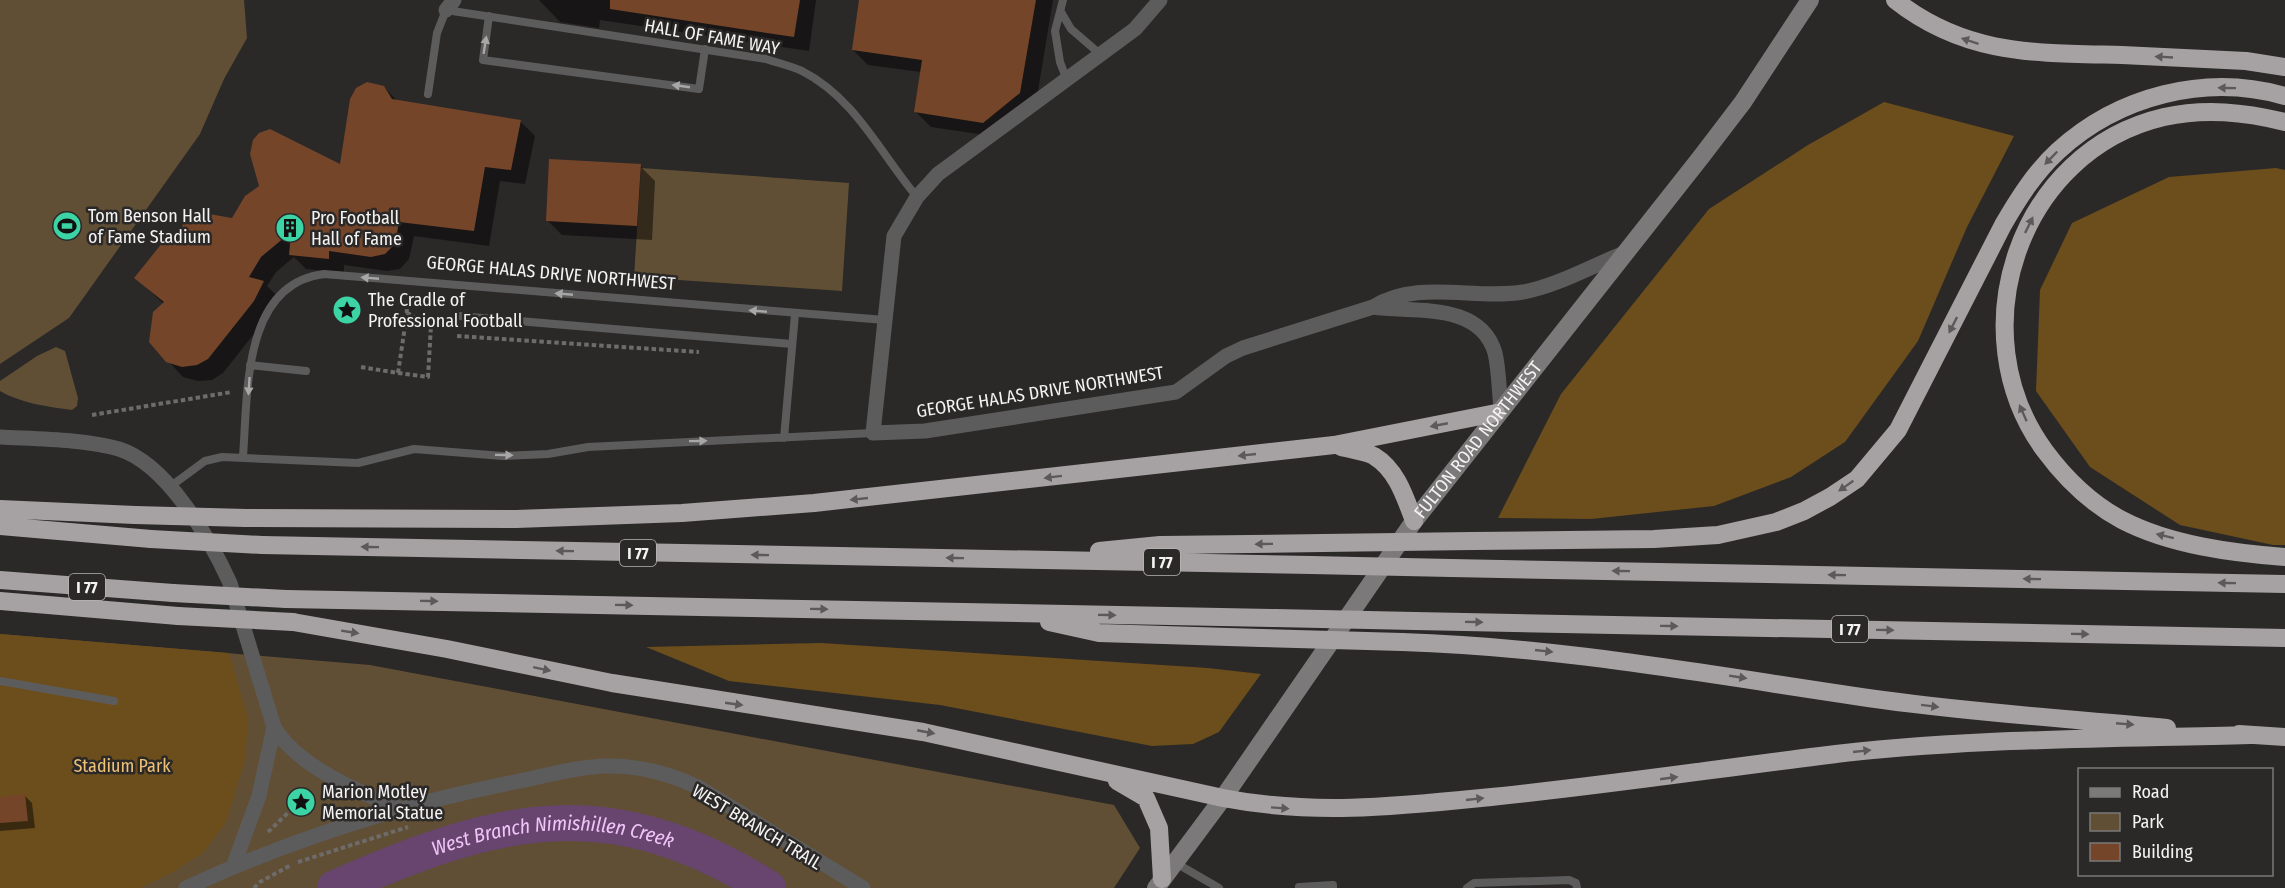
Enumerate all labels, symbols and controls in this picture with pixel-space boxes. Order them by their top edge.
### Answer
street label: HALL OF FAME WAY [643,14,781,60]
one-way arrow [481,35,490,54]
one-way arrow [1961,36,1979,46]
one-way arrow [2155,53,2174,62]
one-way arrow [672,82,691,91]
one-way arrow [2218,83,2237,93]
one-way arrow [2045,150,2059,164]
place label: Tom Benson Hall of Fame Stadium [88,205,211,248]
place label: Pro Football Hall of Fame [311,207,402,250]
sports icon: Tom Benson Hall of Fame Stadium [51,210,83,242]
building icon: Pro Football Hall of Fame [274,212,306,244]
one-way arrow [2024,216,2033,233]
street label: GEORGE HALAS DRIVE NORTHWEST [426,251,677,295]
one-way arrow [360,273,379,282]
place label: The Cradle of Professional Football [368,289,523,332]
one-way arrow [555,289,574,299]
place icon: The Cradle of Professional Football [331,294,363,326]
one-way arrow [749,306,768,316]
one-way arrow [1948,316,1958,334]
street label: FULTON ROAD NORTHWEST [1409,356,1547,523]
street label: GEORGE HALAS DRIVE NORTHWEST [915,361,1166,422]
one-way arrow [244,377,253,396]
one-way arrow [2018,403,2028,421]
one-way arrow [1429,421,1448,430]
one-way arrow [689,437,708,446]
one-way arrow [1237,450,1256,460]
one-way arrow [495,451,514,460]
one-way arrow [1043,472,1062,482]
one-way arrow [1839,480,1855,492]
one-way arrow [849,494,868,504]
one-way arrow [2156,531,2175,541]
one-way arrow [1255,539,1274,549]
road number: I 77 [620,540,656,566]
one-way arrow [361,542,380,552]
one-way arrow [556,546,575,556]
road number: I 77 [1144,549,1180,575]
one-way arrow [751,550,770,560]
one-way arrow [946,553,965,563]
one-way arrow [1611,567,1630,576]
one-way arrow [1827,571,1846,580]
road number: I 77 [69,574,105,600]
one-way arrow [2022,574,2041,584]
one-way arrow [2217,578,2236,588]
one-way arrow [419,596,438,606]
one-way arrow [614,601,633,610]
one-way arrow [809,604,828,614]
one-way arrow [1097,610,1116,619]
road number: I 77 [1832,616,1868,642]
one-way arrow [1464,617,1483,627]
one-way arrow [1659,621,1678,630]
one-way arrow [1875,625,1894,635]
one-way arrow [341,628,360,637]
one-way arrow [2070,629,2089,638]
one-way arrow [1535,646,1554,656]
one-way arrow [532,665,551,674]
one-way arrow [1728,672,1747,681]
one-way arrow [724,699,743,708]
one-way arrow [1921,701,1940,710]
one-way arrow [2115,719,2134,729]
one-way arrow [917,728,936,737]
one-way arrow [1852,747,1871,756]
park label: Stadium Park [73,755,171,777]
legend [2078,768,2273,876]
one-way arrow [1659,773,1678,782]
street label: WEST BRANCH TRAIL [688,780,826,874]
place label: Marion Motley Memorial Statue [322,781,443,824]
text: Road [2132,781,2169,803]
place icon: Marion Motley Memorial Statue [285,786,317,818]
one-way arrow [1465,794,1484,804]
one-way arrow [1271,803,1290,812]
water label: West Branch Nimishillen Creek [428,811,678,860]
text: Park [2132,811,2165,833]
text: Building [2132,841,2193,863]

